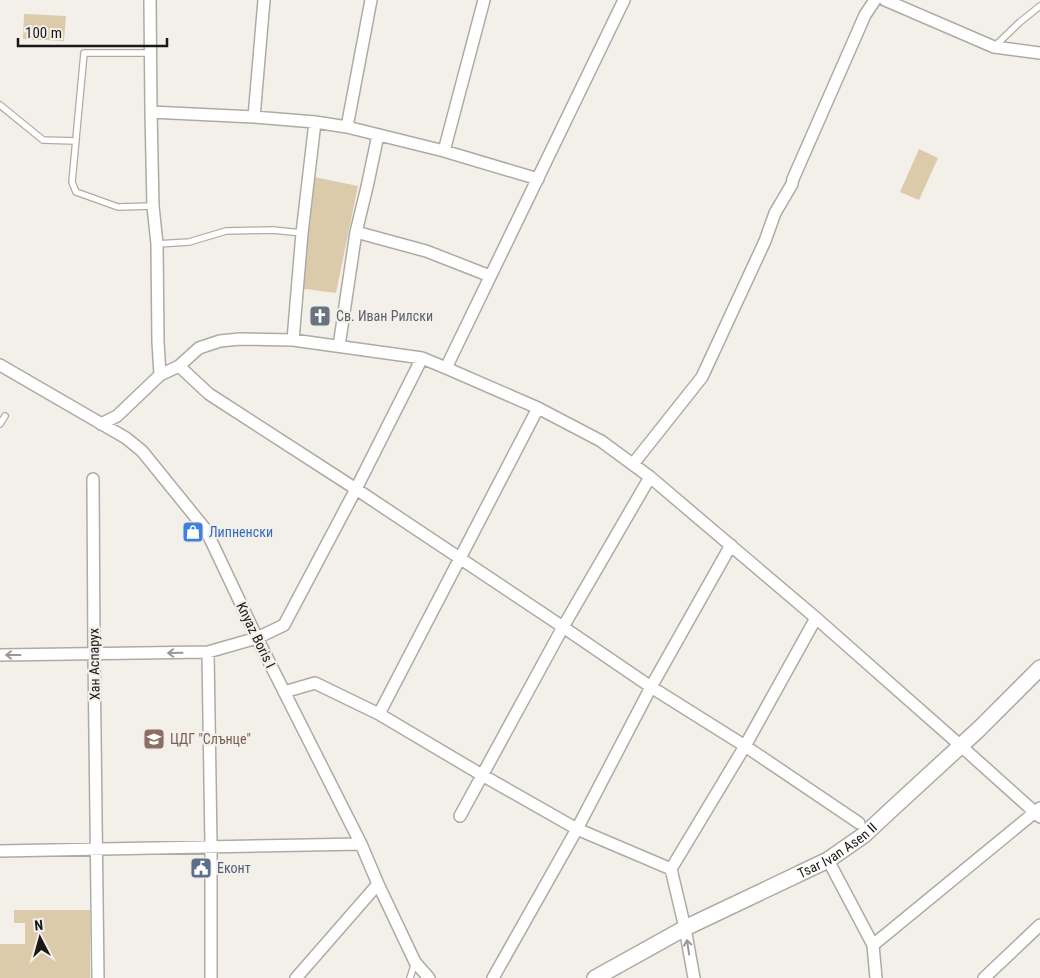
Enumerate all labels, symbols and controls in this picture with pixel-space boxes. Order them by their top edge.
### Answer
scale bar [18,15,166,47]
text: 100 m [25,24,62,42]
church icon: Св. Иван Рилски [308,304,332,328]
place label: Св. Иван Рилски [336,308,433,324]
shop icon: Липненски [181,520,205,544]
place label: Липненски [209,524,273,540]
street label: Knyaz Boris I [233,599,279,671]
street label: Хан Аспарух [85,628,103,700]
one-way arrow [167,648,183,657]
one-way arrow [5,650,21,660]
school or university icon: ЦДГ "Слънце" [142,727,166,751]
place label: ЦДГ "Слънце" [170,731,251,747]
street label: Tsar Ivan Asen II [795,819,880,881]
public building icon: Еконт [189,856,213,880]
place label: Еконт [217,860,251,876]
north arrow [15,913,65,963]
text: N [34,917,44,933]
one-way arrow [683,940,693,956]

